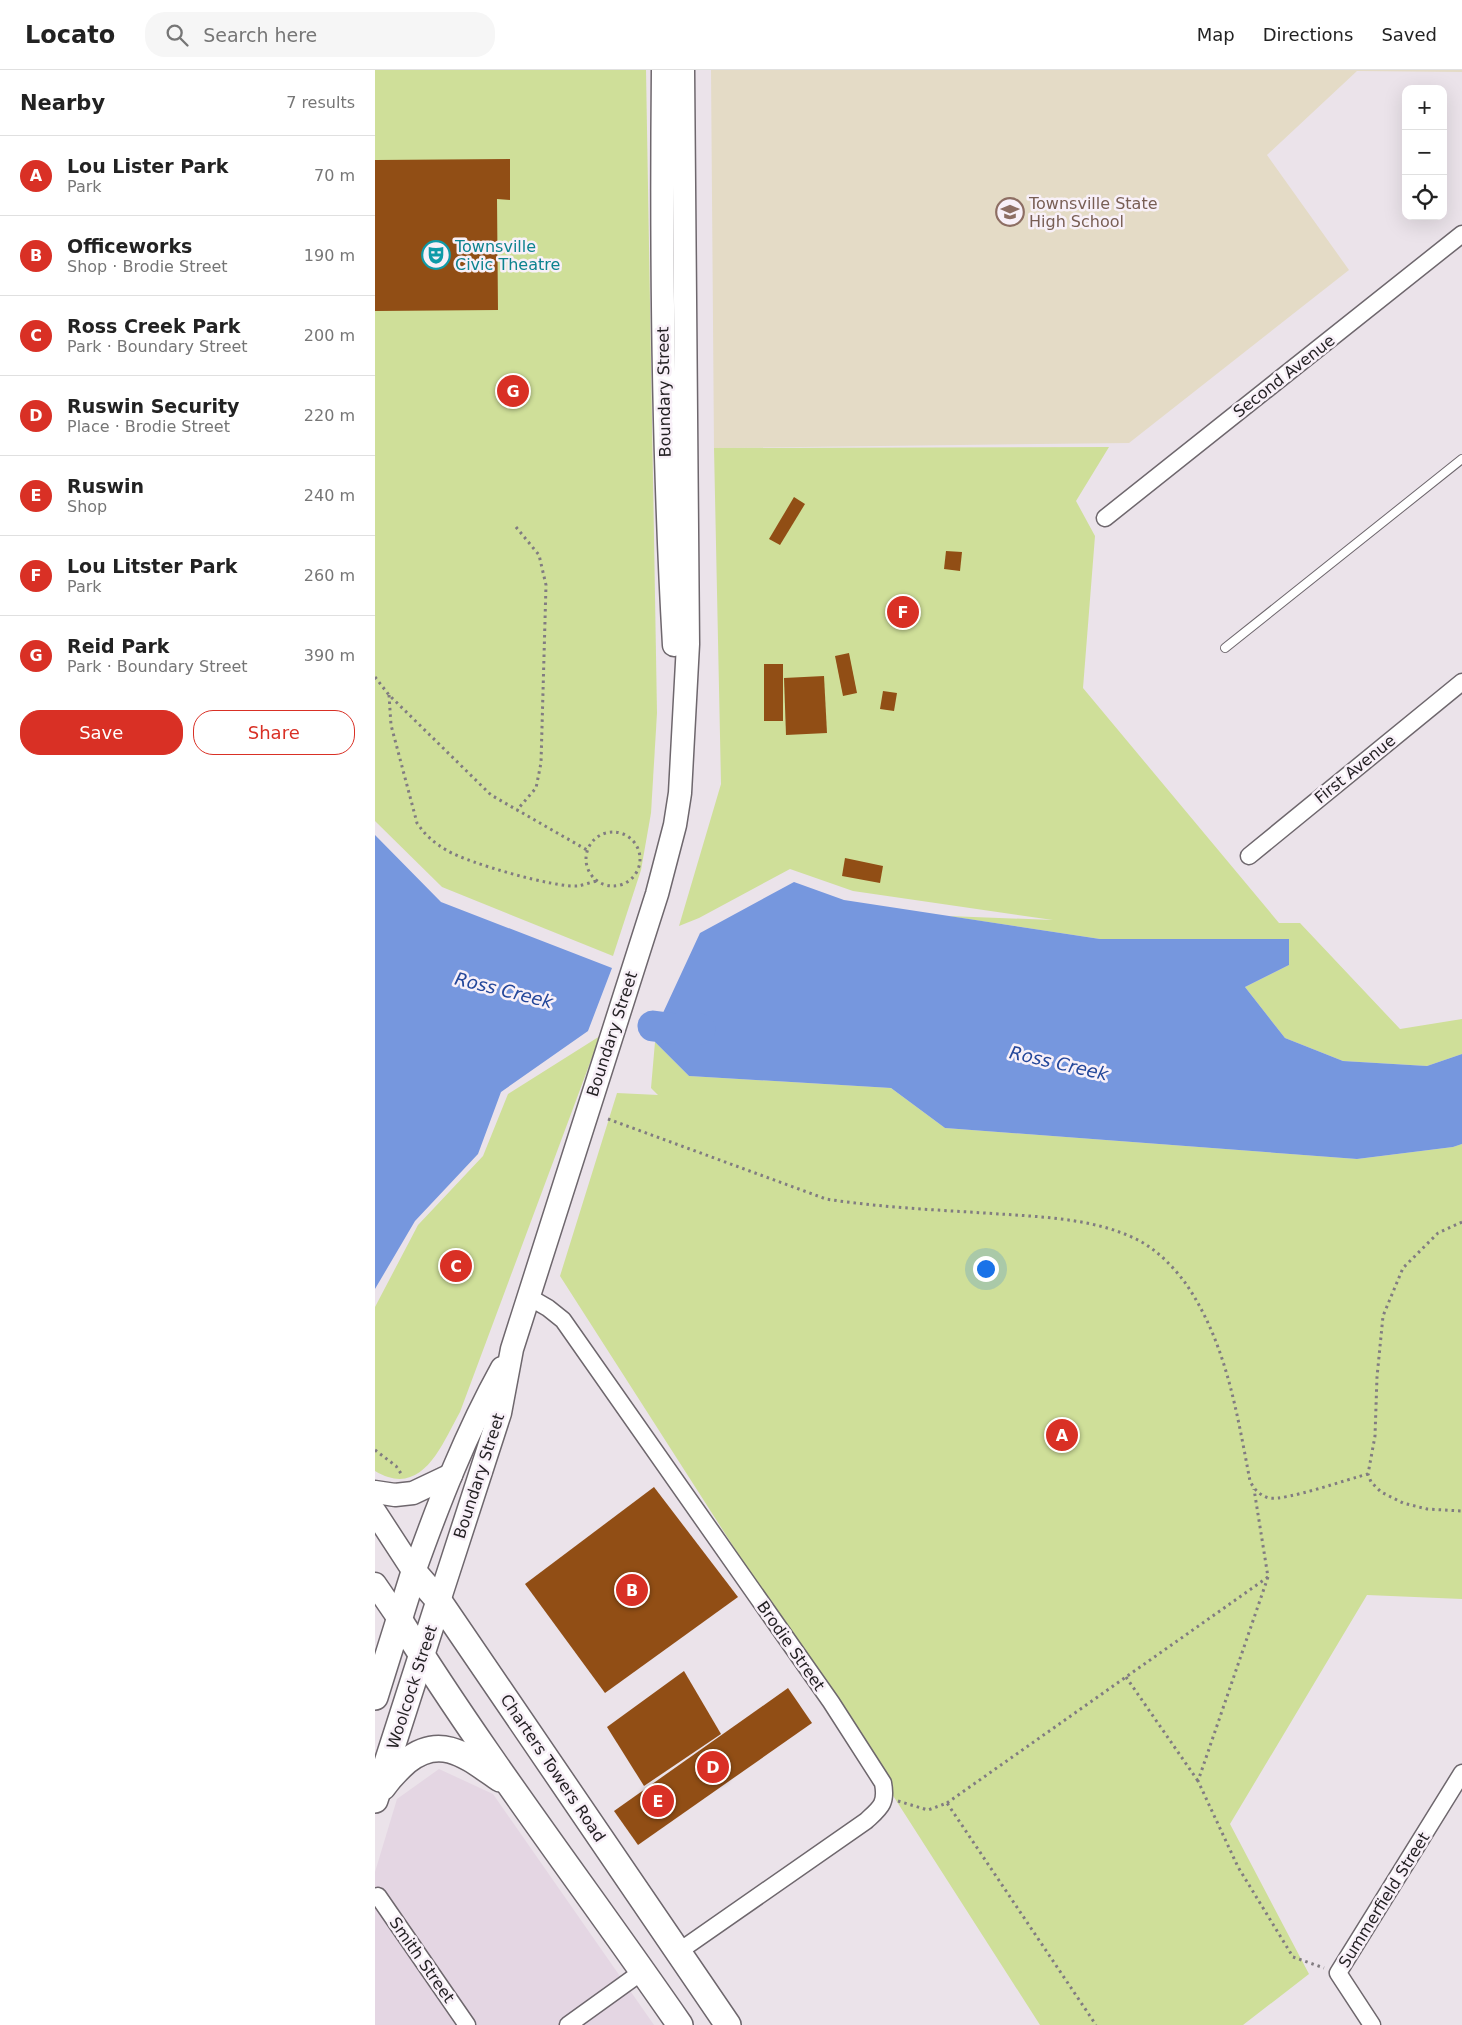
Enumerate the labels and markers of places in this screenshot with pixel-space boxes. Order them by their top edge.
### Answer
place label: Townsville State High School [1028,194,1158,231]
school or university icon: Townsville State High School [995,197,1025,227]
place label: Townsville Civic Theatre [454,237,560,274]
theatre icon: Townsville Civic Theatre [421,240,451,270]
pin: G [497,372,529,410]
pin: F [887,593,919,631]
pin: C [440,1247,472,1285]
pin: A [1046,1416,1078,1454]
pin: B [616,1571,648,1609]
pin: D [697,1748,729,1786]
pin: E [642,1782,674,1820]

